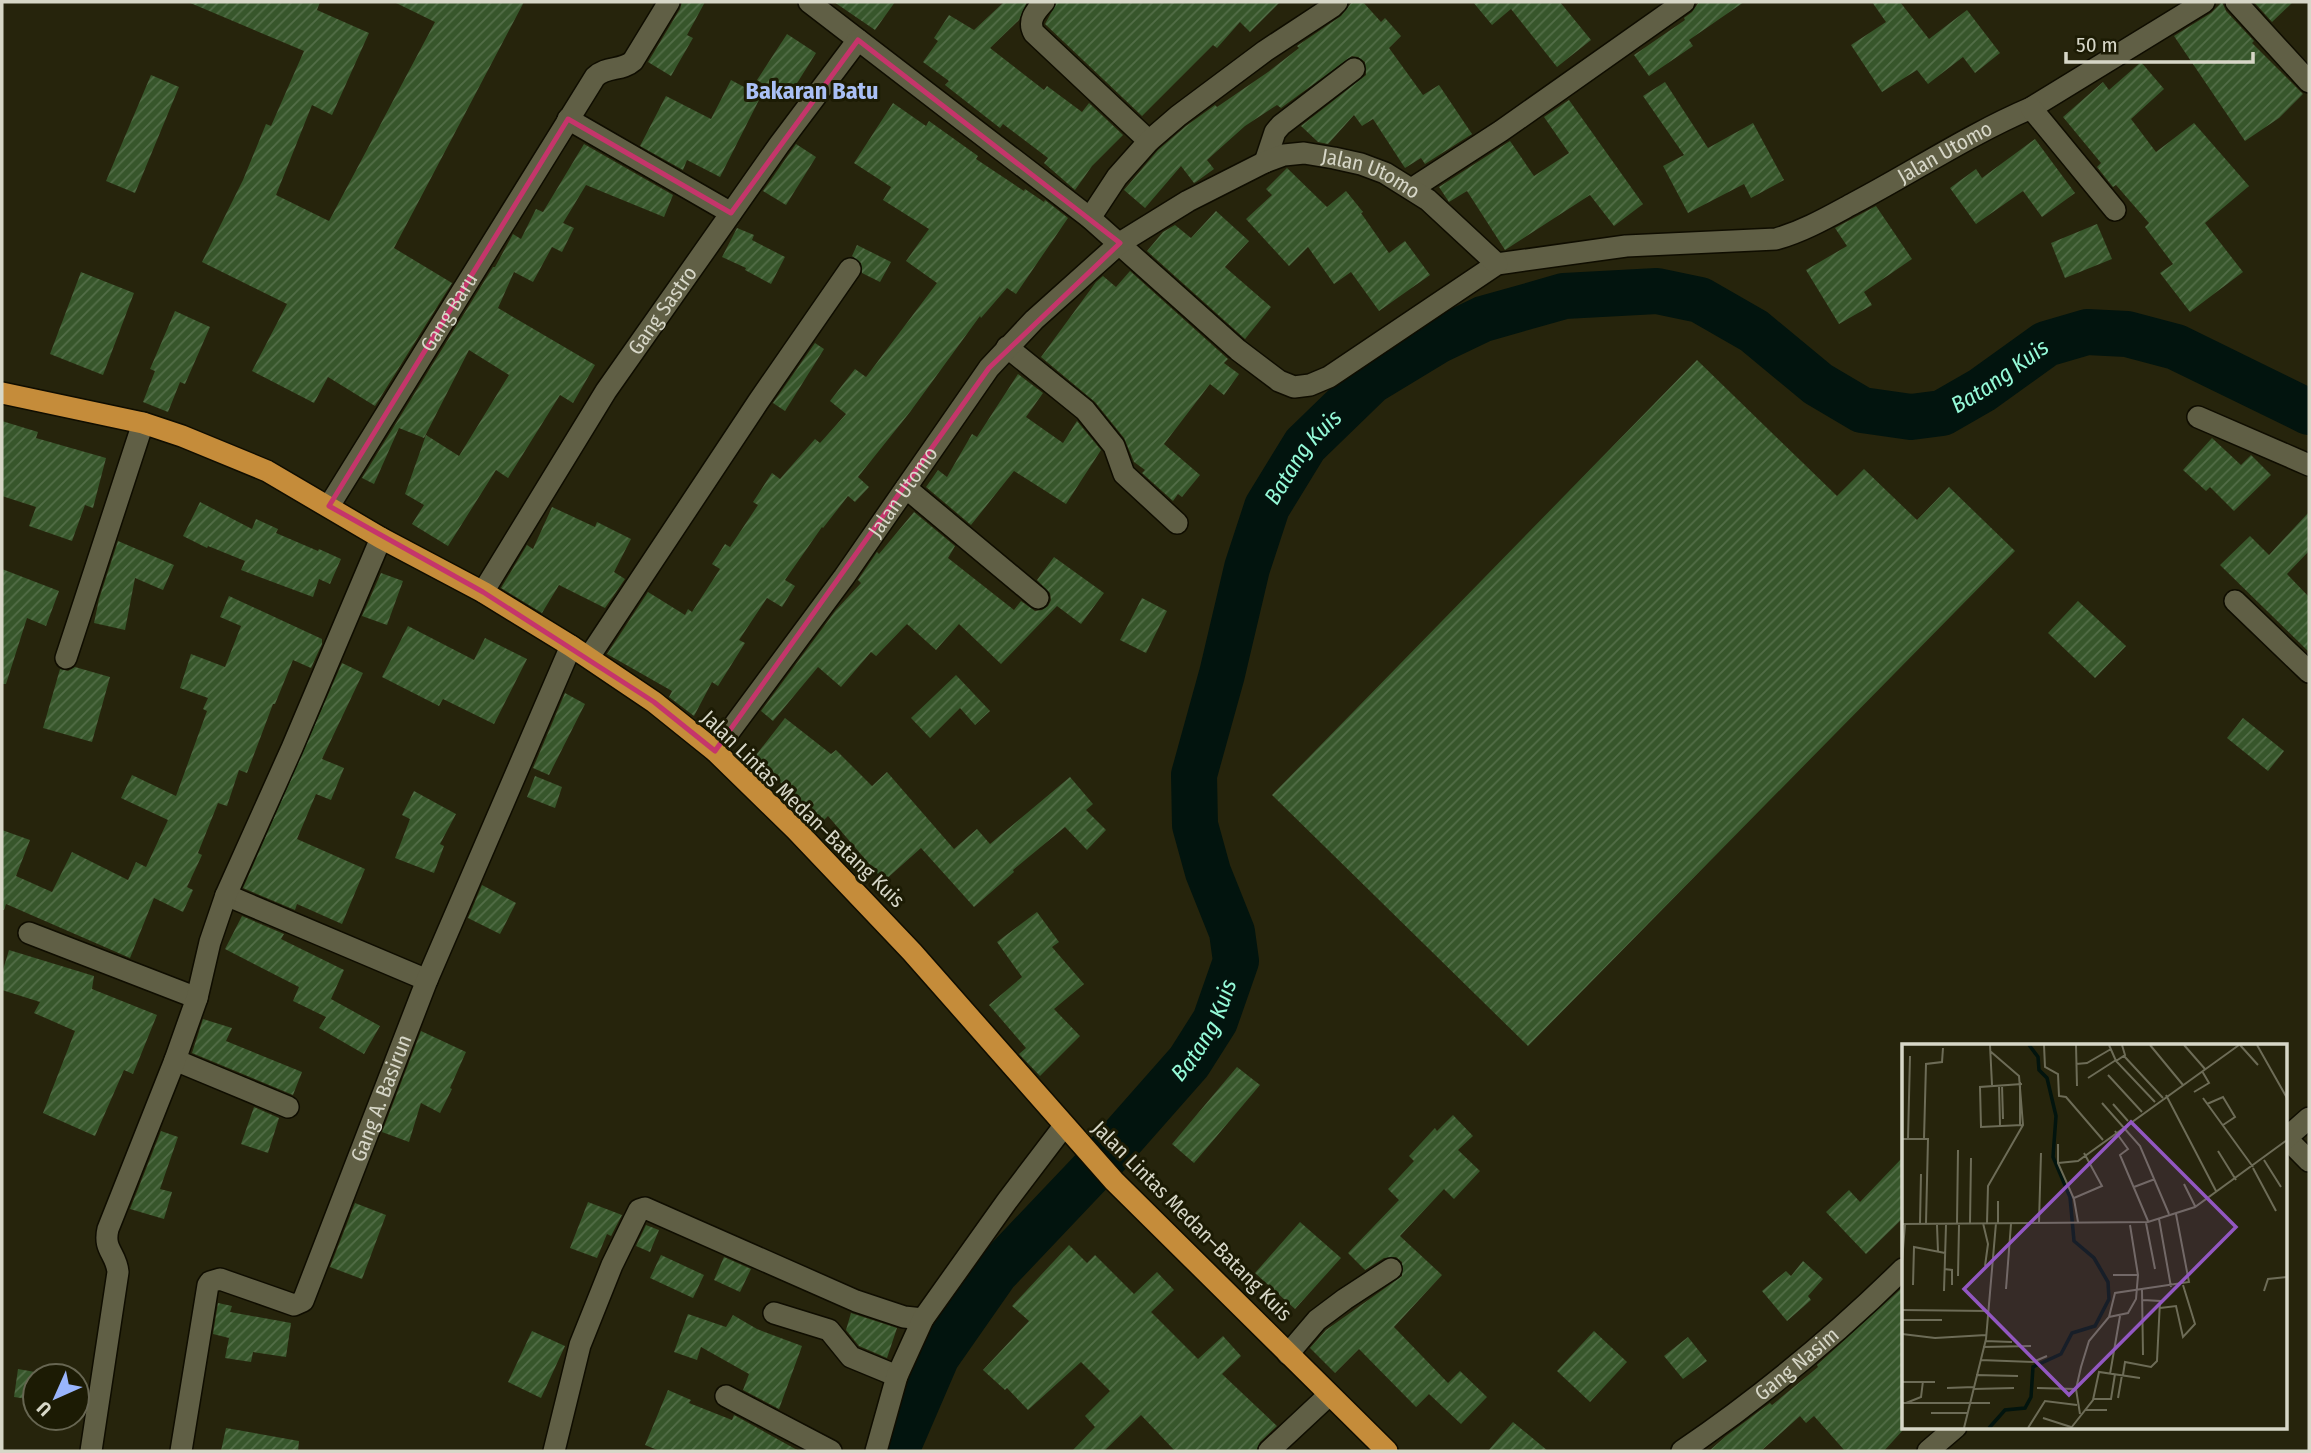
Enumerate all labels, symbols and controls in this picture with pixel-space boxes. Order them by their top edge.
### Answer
scale bar [2066,21,2253,65]
text: 50 m [2076,32,2118,58]
district label: Bakaran Batu [746,77,878,105]
street label: Jalan Utomo [1893,115,1997,189]
street label: Jalan Utomo [1319,143,1425,205]
street label: Gang Sastro [622,261,703,360]
street label: Gang Baru [415,268,483,357]
water label: Batang Kuis [1946,333,2054,419]
water label: Batang Kuis [1258,403,1348,509]
street label: Jalan Utomo [862,442,943,542]
street label: Jalan Lintas Medan–Batang Kuis [696,705,910,913]
water label: Batang Kuis [1165,975,1243,1087]
street label: Gang A. Basirun [345,1031,418,1165]
inset map [1902,1044,2286,1428]
street label: Jalan Lintas Medan–Batang Kuis [1086,1115,1298,1327]
street label: Gang Nasim [1749,1322,1844,1406]
north arrow [21,1362,91,1432]
text: U [32,1397,56,1421]

